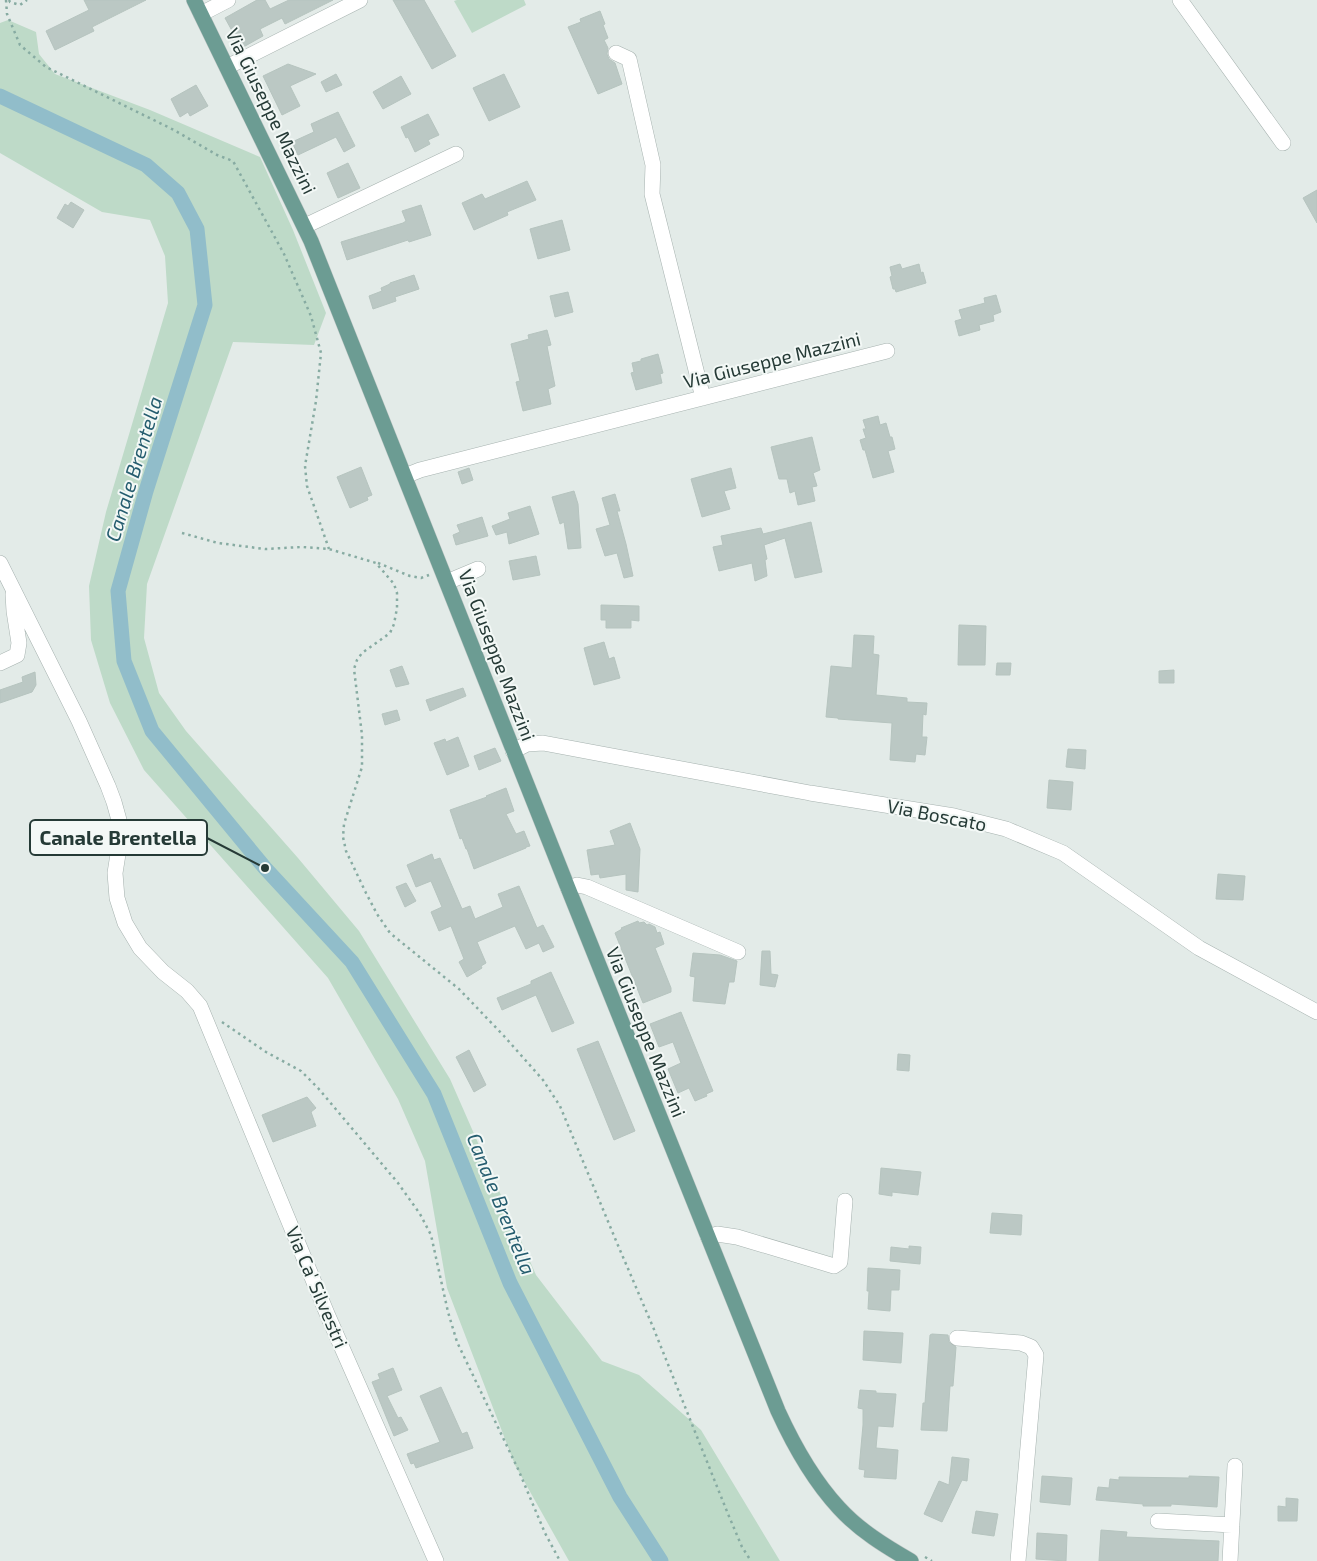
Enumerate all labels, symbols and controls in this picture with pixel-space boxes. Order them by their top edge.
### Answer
street label: Via Giuseppe Mazzini [221,24,322,197]
street label: Via Giuseppe Mazzini [681,326,863,393]
water label: Canale Brentella [100,393,167,544]
street label: Via Giuseppe Mazzini [454,566,541,744]
street label: Via Boscato [885,794,989,835]
callout: Canale Brentella [30,820,207,855]
text: Canale Brentella [39,825,197,849]
street label: Via Giuseppe Mazzini [602,943,691,1120]
water label: Canale Brentella [463,1129,541,1278]
street label: Via Ca' Silvestri [281,1222,353,1351]

